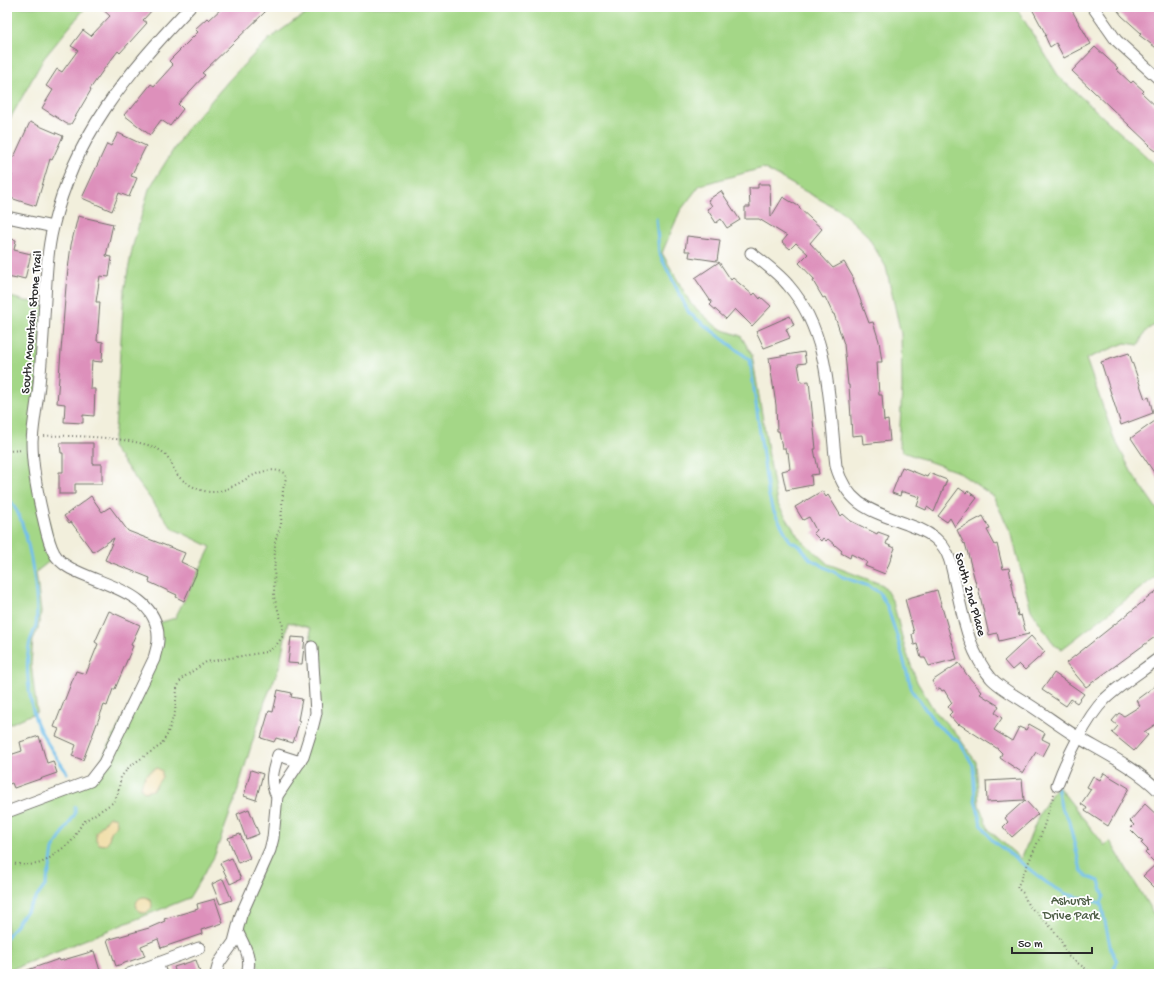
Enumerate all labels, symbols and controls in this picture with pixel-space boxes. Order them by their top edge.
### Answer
street label: South Mountain Stone Trail [19,250,46,394]
street label: South 2nd Place [951,551,989,638]
park label: Ashurst Drive Park [1042,894,1100,924]
scale bar [1012,929,1092,955]
text: 50 m [1018,938,1043,952]

